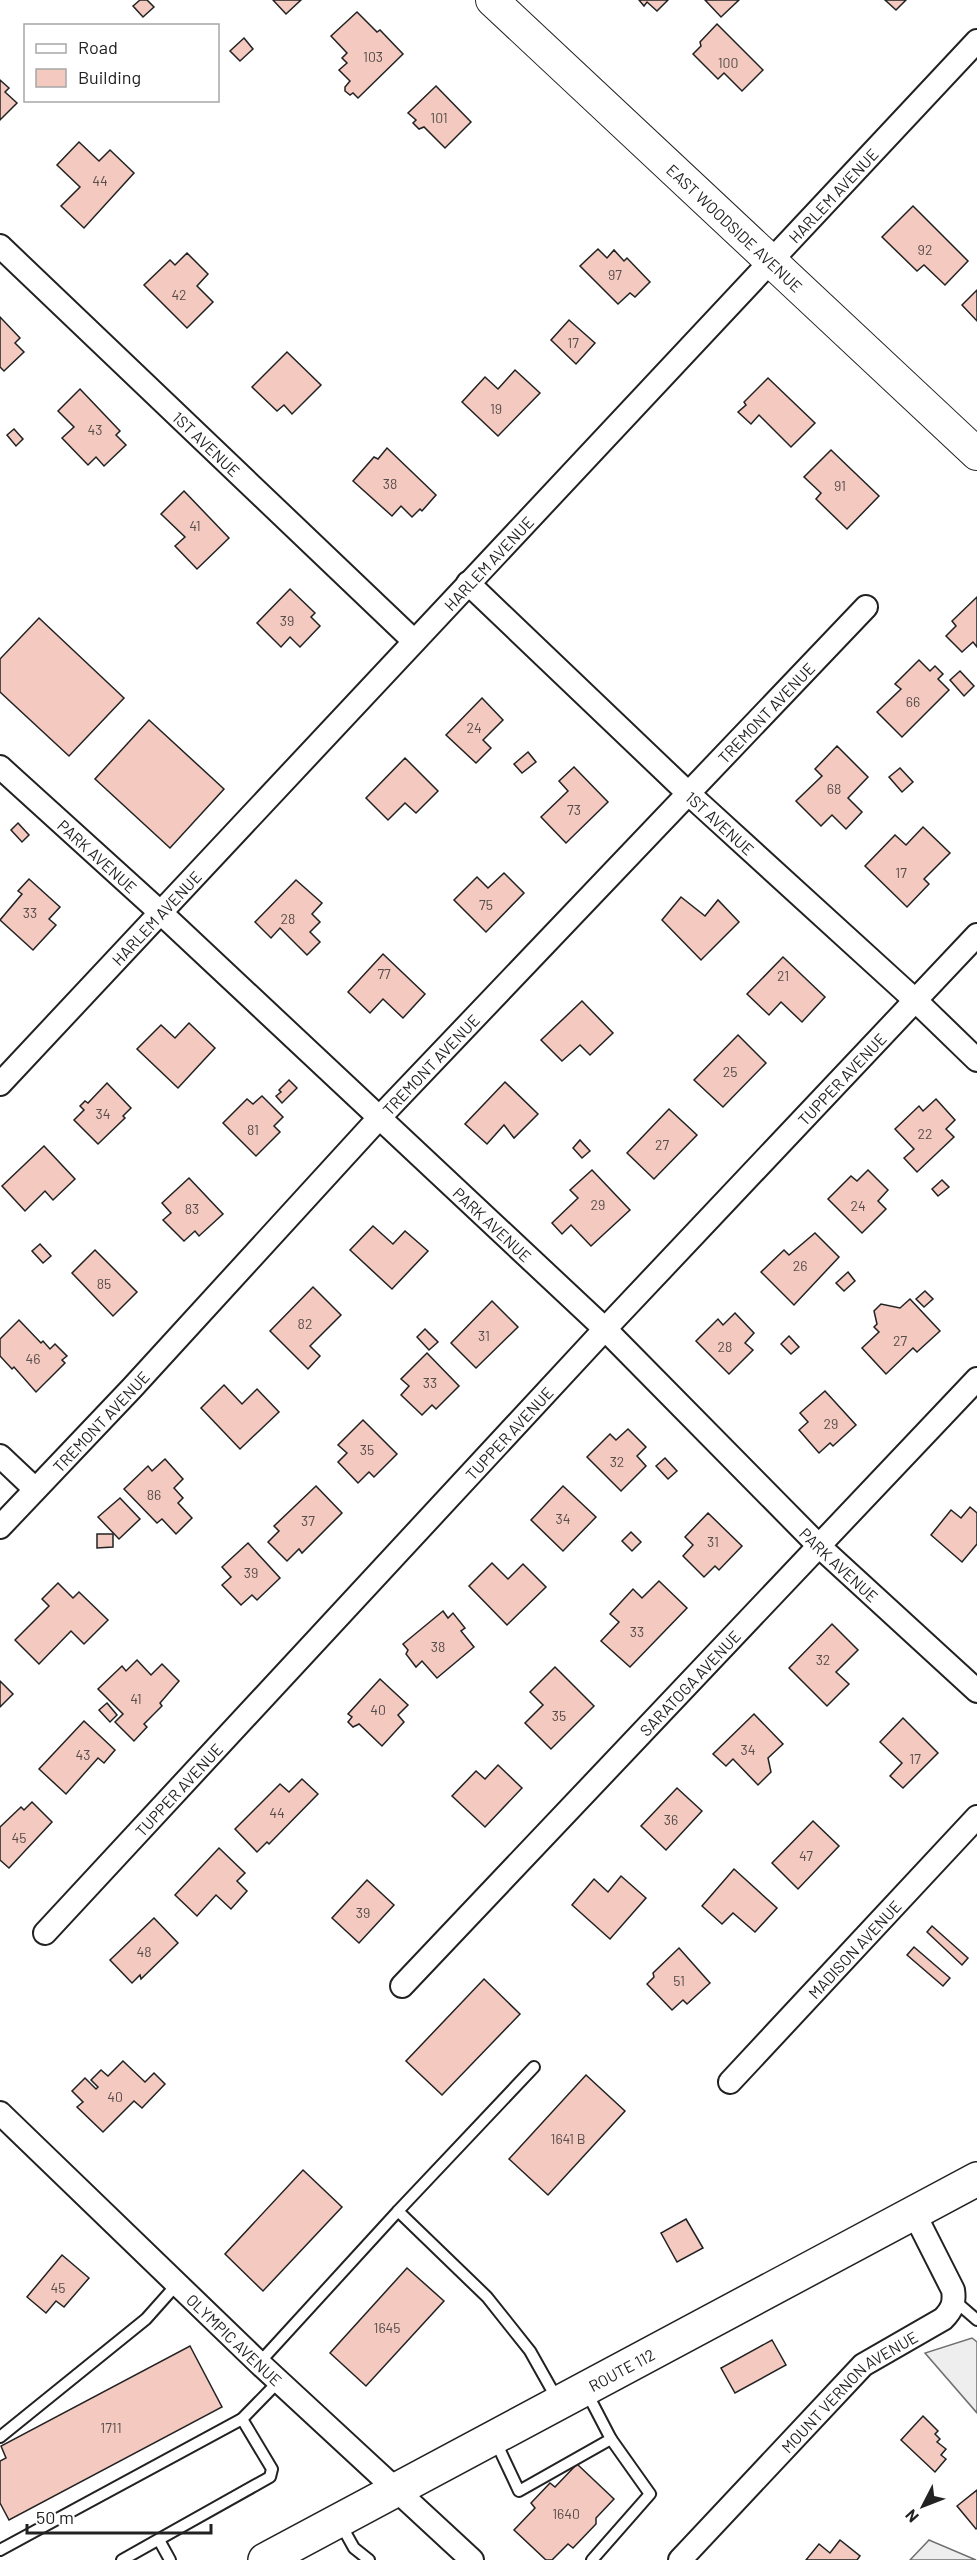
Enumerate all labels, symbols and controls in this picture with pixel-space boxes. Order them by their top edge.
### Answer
legend [24,24,219,102]
text: Road [78,36,118,58]
house number: 103 [363,48,383,65]
house number: 100 [718,54,738,71]
text: Building [78,66,141,88]
house number: 101 [430,109,448,126]
street label: HARLEM AVENUE [784,144,881,246]
street label: EAST WOODSIDE AVENUE [663,160,807,296]
house number: 44 [92,172,108,189]
house number: 92 [918,241,932,258]
house number: 97 [608,266,622,283]
house number: 42 [171,286,187,303]
house number: 17 [567,334,579,351]
house number: 19 [490,400,502,417]
street label: 1ST AVENUE [169,407,244,480]
house number: 43 [88,421,102,438]
house number: 38 [383,475,397,492]
house number: 91 [834,477,846,494]
street label: HARLEM AVENUE [439,512,537,614]
house number: 41 [189,517,201,534]
house number: 39 [280,612,294,629]
street label: TREMONT AVENUE [713,658,818,767]
house number: 66 [906,693,920,710]
house number: 24 [466,719,482,736]
house number: 68 [827,780,841,797]
street label: 1ST AVENUE [682,787,758,858]
house number: 73 [567,801,581,818]
street label: PARK AVENUE [54,815,141,896]
house number: 17 [895,864,907,881]
street label: HARLEM AVENUE [107,866,205,969]
house number: 75 [479,896,493,913]
house number: 33 [23,904,37,921]
house number: 28 [281,910,295,927]
house number: 77 [377,965,391,982]
house number: 21 [777,967,789,984]
street label: TREMONT AVENUE [378,1010,483,1118]
street label: TUPPER AVENUE [793,1029,889,1129]
house number: 25 [723,1063,737,1080]
house number: 34 [96,1105,110,1122]
house number: 81 [247,1121,259,1138]
house number: 22 [917,1125,933,1142]
house number: 27 [655,1136,669,1153]
street label: PARK AVENUE [450,1183,536,1265]
house number: 29 [591,1196,605,1213]
house number: 24 [850,1197,866,1214]
house number: 83 [185,1200,199,1217]
house number: 26 [793,1257,807,1274]
house number: 85 [97,1275,111,1292]
house number: 82 [298,1315,312,1332]
house number: 31 [478,1327,490,1344]
house number: 27 [893,1332,907,1349]
house number: 28 [718,1338,732,1355]
house number: 46 [26,1350,40,1367]
street label: TREMONT AVENUE [48,1367,153,1475]
house number: 33 [423,1374,437,1391]
street label: TUPPER AVENUE [461,1382,556,1483]
house number: 29 [824,1415,838,1432]
house number: 35 [360,1441,374,1458]
house number: 32 [610,1453,624,1470]
house number: 86 [147,1486,161,1503]
house number: 34 [556,1510,570,1527]
house number: 37 [301,1512,315,1529]
street label: PARK AVENUE [796,1523,883,1606]
house number: 31 [707,1533,719,1550]
house number: 39 [244,1564,258,1581]
house number: 33 [630,1623,644,1640]
street label: SARATOGA AVENUE [635,1626,744,1739]
house number: 38 [431,1638,445,1655]
house number: 32 [816,1651,830,1668]
house number: 41 [130,1690,142,1707]
house number: 40 [370,1701,386,1718]
house number: 35 [552,1707,566,1724]
street label: TUPPER AVENUE [131,1739,226,1840]
house number: 34 [741,1741,755,1758]
house number: 43 [76,1746,90,1763]
house number: 17 [909,1750,921,1767]
house number: 44 [269,1804,285,1821]
house number: 36 [664,1811,678,1828]
house number: 45 [12,1829,26,1846]
house number: 47 [799,1847,813,1864]
street label: MADISON AVENUE [804,1896,904,2002]
house number: 39 [356,1904,370,1921]
house number: 48 [136,1943,152,1960]
house number: 51 [673,1972,685,1989]
house number: 40 [107,2088,123,2105]
house number: 1641 B [550,2130,586,2147]
house number: 45 [51,2279,65,2296]
street label: OLYMPIC AVENUE [183,2289,286,2389]
house number: 1645 [373,2319,401,2336]
street label: MOUNT VERNON AVENUE [777,2326,921,2456]
street label: ROUTE 112 [585,2344,657,2395]
house number: 1711 [100,2419,122,2436]
north arrow [893,2476,953,2536]
scale bar [27,2497,212,2535]
house number: 1640 [552,2505,580,2522]
text: 50 m [36,2506,74,2528]
text: N [901,2506,922,2527]

